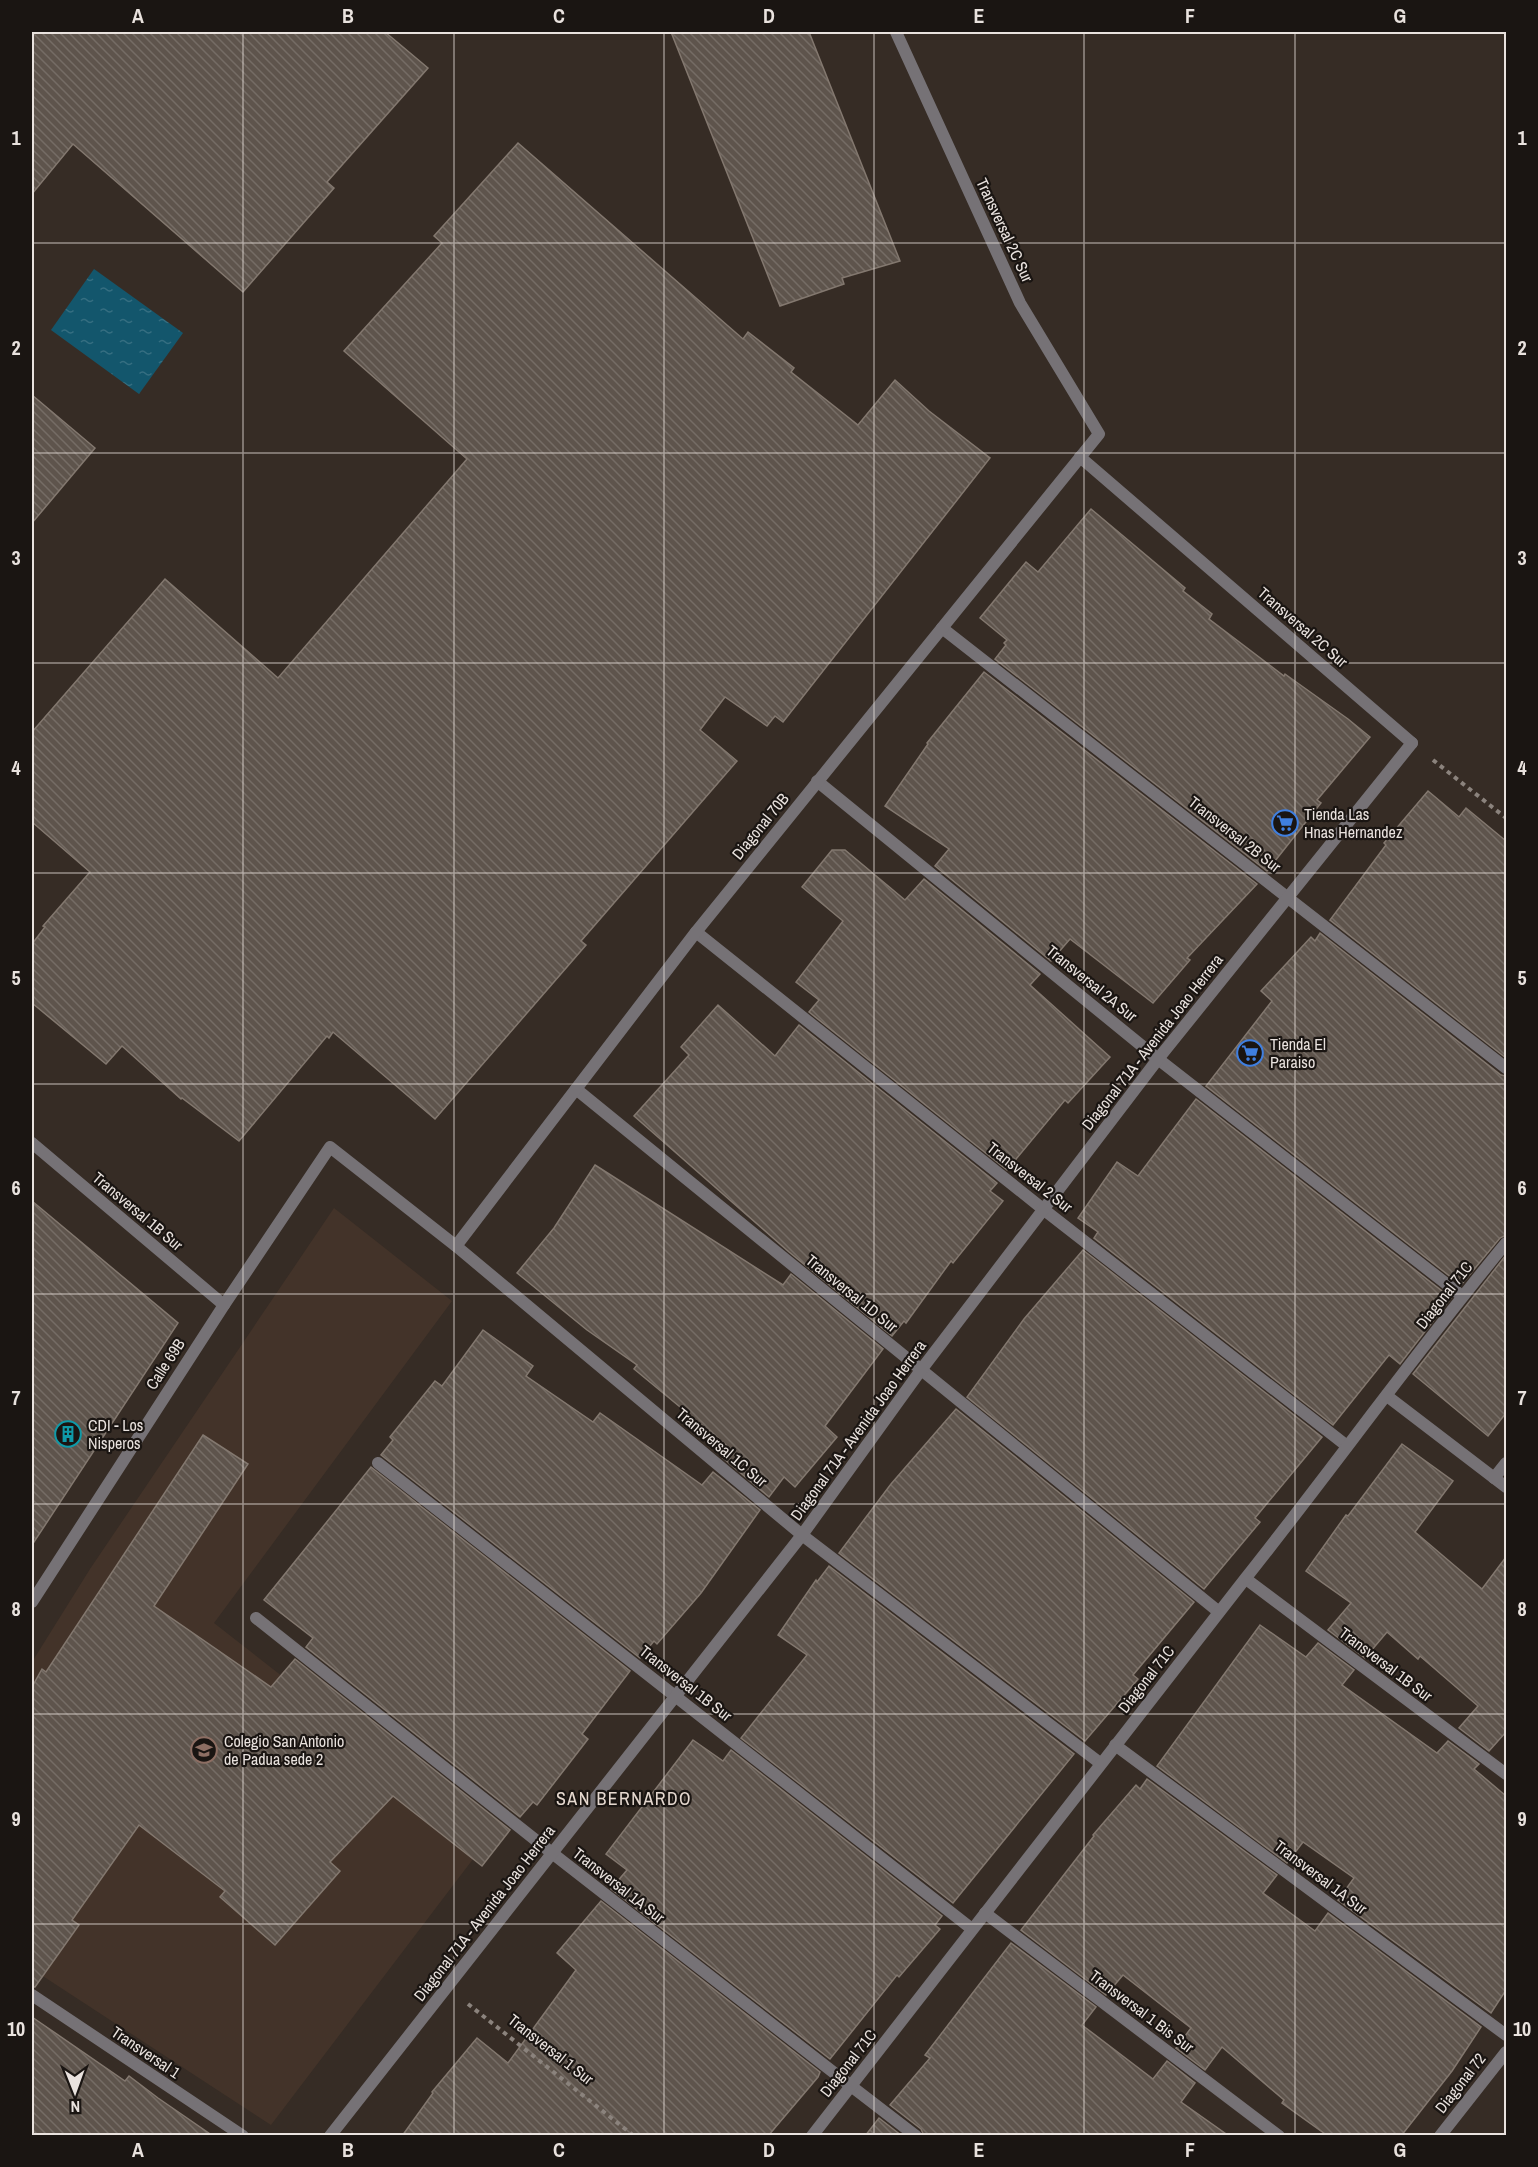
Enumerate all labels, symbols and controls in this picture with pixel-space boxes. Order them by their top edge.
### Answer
text: A [132,2,144,29]
text: B [342,2,354,29]
text: C [553,2,565,29]
text: D [763,2,775,29]
text: E [974,2,985,29]
text: F [1185,2,1195,29]
text: G [1394,2,1406,29]
text: 1 [11,124,21,151]
text: 1 [1517,124,1527,151]
street label: Transversal 2C Sur [971,174,1039,286]
text: 2 [11,334,21,361]
text: 2 [1517,334,1527,361]
text: 3 [11,544,21,571]
text: 3 [1517,544,1527,571]
street label: Transversal 2C Sur [1253,582,1353,673]
text: 4 [11,754,21,781]
text: 4 [1517,754,1527,781]
street label: Diagonal 70B [726,788,794,864]
street label: Transversal 2B Sur [1184,791,1286,877]
place label: Tienda Las Hnas Hernandez [1304,803,1403,843]
supermarket icon: Tienda Las Hnas Hernandez [1270,808,1300,838]
street label: Transversal 2A Sur [1042,939,1143,1027]
street label: Diagonal 71A - Avenida Joao Herrera [1076,949,1228,1135]
text: 5 [11,964,21,991]
text: 5 [1517,964,1527,991]
place label: Tienda El Paraiso [1270,1033,1326,1073]
supermarket icon: Tienda El Paraiso [1235,1038,1265,1068]
street label: Transversal 2 Sur [983,1137,1078,1218]
street label: Transversal 1B Sur [88,1167,188,1256]
text: 6 [11,1174,21,1201]
text: 6 [1517,1174,1527,1201]
street label: Transversal 1D Sur [801,1249,903,1337]
street label: Diagonal 71C [1411,1257,1477,1333]
street label: Calle 69B [140,1334,190,1394]
street label: Diagonal 71A - Avenida Joao Herrera [785,1335,931,1525]
text: 7 [11,1384,21,1411]
text: 7 [1517,1384,1527,1411]
street label: Transversal 1C Sur [672,1402,773,1492]
place label: CDI - Los Nisperos [88,1414,143,1454]
building icon: CDI - Los Nisperos [53,1419,83,1449]
text: 8 [11,1595,21,1622]
text: 8 [1517,1595,1527,1622]
street label: Transversal 1B Sur [1335,1622,1438,1707]
street label: Transversal 1B Sur [635,1640,737,1726]
street label: Diagonal 71C [1113,1641,1179,1717]
place label: Colegio San Antonio de Padua sede 2 [224,1730,344,1770]
school or university icon: Colegio San Antonio de Padua sede 2 [189,1735,219,1765]
district label: SAN BERNARDO [556,1786,692,1811]
text: 9 [11,1805,21,1832]
text: 9 [1517,1805,1527,1832]
street label: Diagonal 71A - Avenida Joao Herrera [408,1820,560,2006]
street label: Transversal 1A Sur [1270,1835,1372,1920]
street label: Transversal 1A Sur [568,1842,670,1928]
street label: Transversal 1 Bis Sur [1085,1964,1199,2058]
street label: Transversal 1 Sur [504,2009,599,2090]
text: 10 [7,2015,25,2042]
text: 10 [1513,2015,1531,2042]
street label: Transversal 1 [107,2021,185,2084]
street label: Diagonal 71C [815,2025,881,2101]
street label: Diagonal 72 [1430,2048,1490,2118]
north arrow [45,2062,105,2122]
text: N [70,2096,80,2118]
text: A [132,2136,144,2163]
text: B [342,2136,354,2163]
text: C [553,2136,565,2163]
text: D [763,2136,775,2163]
text: E [974,2136,985,2163]
text: F [1185,2136,1195,2163]
text: G [1394,2136,1406,2163]

